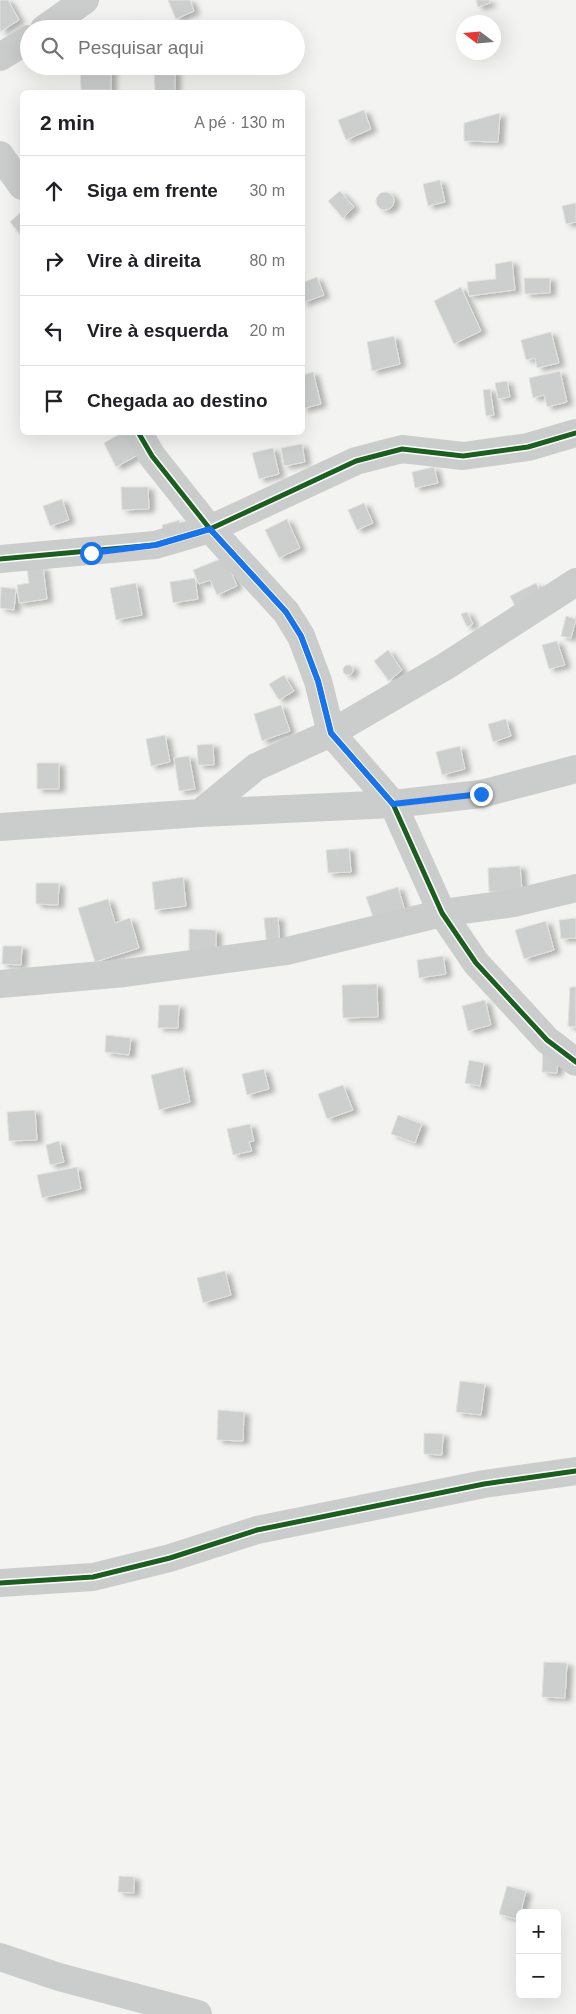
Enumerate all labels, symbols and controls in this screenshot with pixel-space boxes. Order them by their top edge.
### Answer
north arrow [456,15,501,60]
search box [20,20,305,75]
icon: search [38,34,66,62]
text: Pesquisar aqui [78,37,204,58]
text: 2 min [40,111,95,134]
text: A pé · 130 m [194,114,285,131]
icon: ahead [40,177,68,205]
text: Siga em frente [87,180,218,201]
text: 30 m [249,182,285,199]
icon: right [40,247,68,275]
text: Vire à direita [87,250,201,271]
text: 80 m [249,252,285,269]
icon: left [40,317,68,345]
text: Vire à esquerda [87,320,228,341]
text: 20 m [249,322,285,339]
icon: arrive [40,387,68,415]
text: Chegada ao destino [87,390,268,411]
route start [80,542,103,565]
route end [470,783,493,806]
map controls [516,1909,561,1999]
button: + [516,1909,561,1954]
button: − [516,1954,561,1999]

